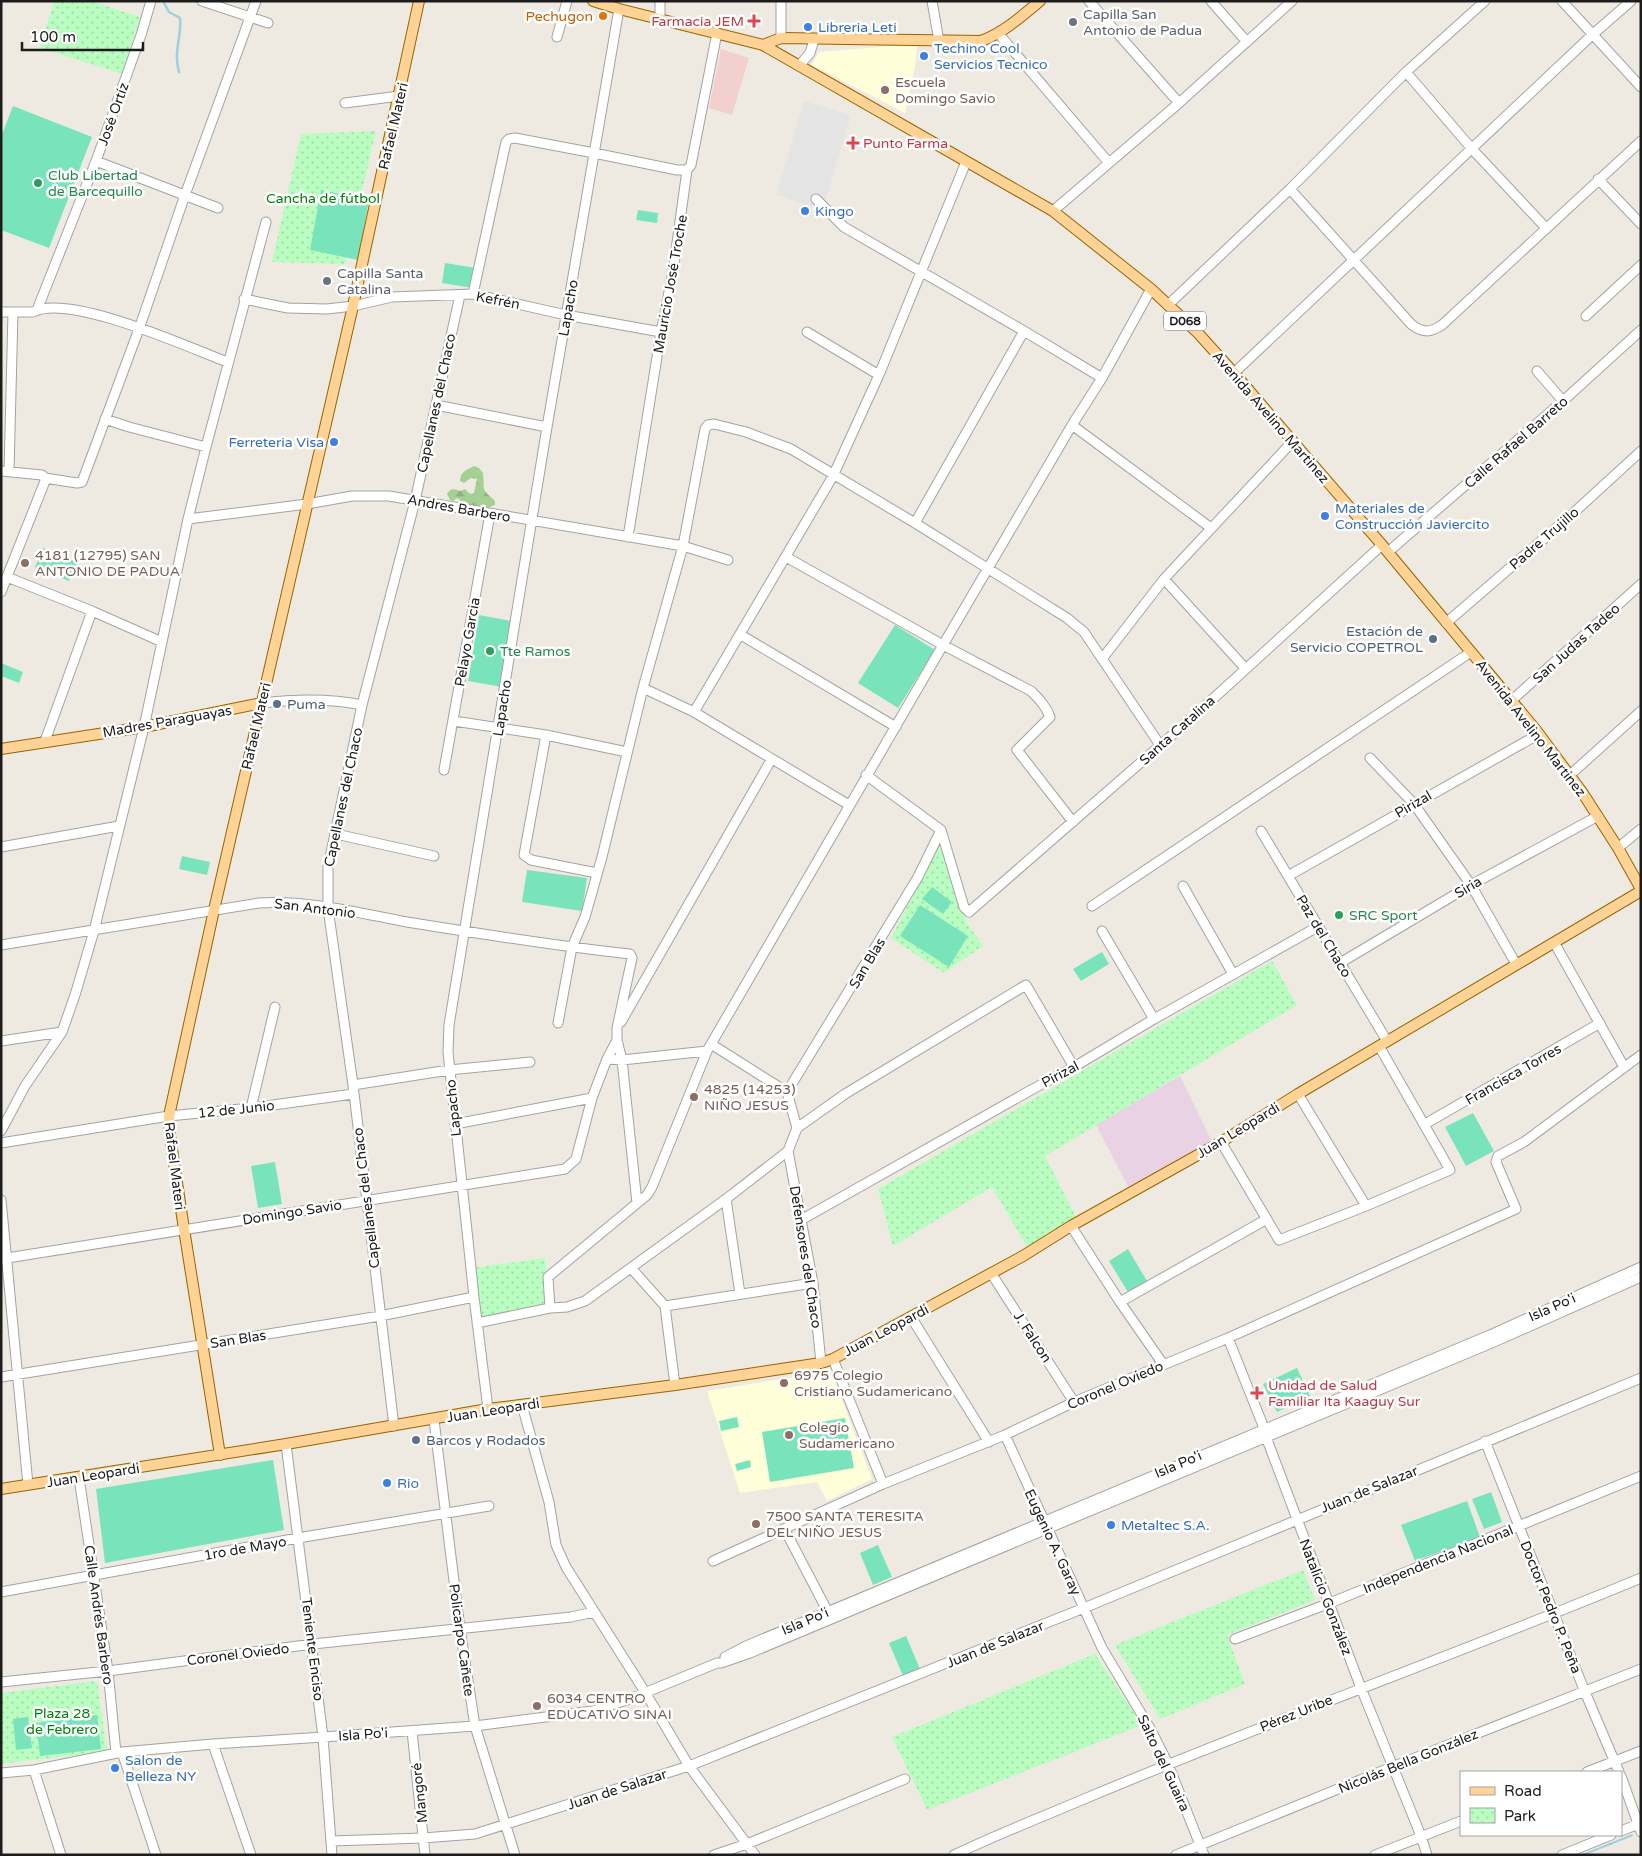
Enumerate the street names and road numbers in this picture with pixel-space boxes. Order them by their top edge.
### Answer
street label: José Ortíz [94,80,133,148]
street label: Rafael Materi [375,81,412,171]
street label: Mauricio José Troche [650,213,691,355]
street label: Lapacho [555,278,582,338]
street label: Kefrén [475,288,521,313]
road number: D068 [1164,312,1206,331]
street label: Capellanes del Chaco [413,332,460,474]
street label: Avenida Avelino Martinez [1209,348,1333,487]
street label: Calle Rafael Barreto [1461,393,1572,492]
street label: Andres Barbero [406,491,512,526]
street label: Padre Trujillo [1506,504,1583,573]
street label: Pelayo Garcia [451,596,484,688]
street label: San Judas Tadeo [1529,600,1623,687]
street label: Avenida Avelino Martinez [1472,656,1589,800]
street label: Lapacho [490,679,515,738]
street label: Rafael Materi [238,681,275,771]
street label: Santa Catalina [1136,692,1219,769]
street label: Madres Paraguayas [101,702,233,741]
street label: Capellanes del Chaco [320,726,367,868]
street label: Pirizal [1392,787,1435,822]
street label: Siria [1452,873,1485,902]
street label: Paz del Chaco [1292,892,1355,981]
street label: San Antonio [273,895,357,922]
street label: San Blas [846,934,889,992]
street label: Francisca Torres [1462,1040,1564,1109]
street label: Pirizal [1039,1058,1082,1091]
street label: Lapacho [442,1079,465,1137]
street label: 12 de Junio [197,1097,275,1122]
street label: Juan Leopardi [1194,1099,1283,1162]
street label: Rafael Materi [161,1121,188,1211]
street label: Capellanes del Chaco [349,1126,384,1269]
street label: Defensores del Chaco [786,1185,825,1330]
street label: Domingo Savio [241,1196,343,1229]
street label: Isla Po'i [1526,1290,1578,1325]
street label: Juan Leopardi [841,1301,932,1360]
street label: J. Falcon [1010,1309,1055,1366]
street label: San Blas [209,1327,268,1352]
street label: Coronel Oviedo [1065,1358,1166,1413]
street label: Juan Leopardi [445,1395,541,1426]
street label: Isla Po'i [1152,1447,1204,1482]
street label: Juan Leopardi [45,1460,141,1491]
street label: Juan de Salazar [1318,1462,1421,1517]
street label: Eugenio A. Garay [1021,1486,1085,1598]
street label: Independencia Nacional [1361,1521,1516,1597]
street label: 1ro de Mayo [202,1533,288,1564]
street label: Natalicio González [1296,1537,1356,1658]
street label: Doctor Pedro P. Peña [1516,1538,1585,1676]
street label: Calle Andrés Barbero [80,1544,117,1686]
street label: Policarpo Cañete [445,1583,478,1698]
street label: Teniente Enciso [298,1596,327,1702]
street label: Isla Po'i [779,1604,831,1639]
street label: Juan de Salazar [944,1617,1047,1672]
street label: Coronel Oviedo [186,1640,290,1669]
street label: Pérez Uribe [1257,1691,1335,1736]
street label: Salto del Guaira [1134,1712,1193,1814]
street label: Isla Po'i [338,1724,388,1745]
street label: Nicolás Bella González [1336,1726,1481,1797]
street label: Mangoré [408,1762,431,1824]
street label: Juan de Salazar [565,1765,670,1814]

